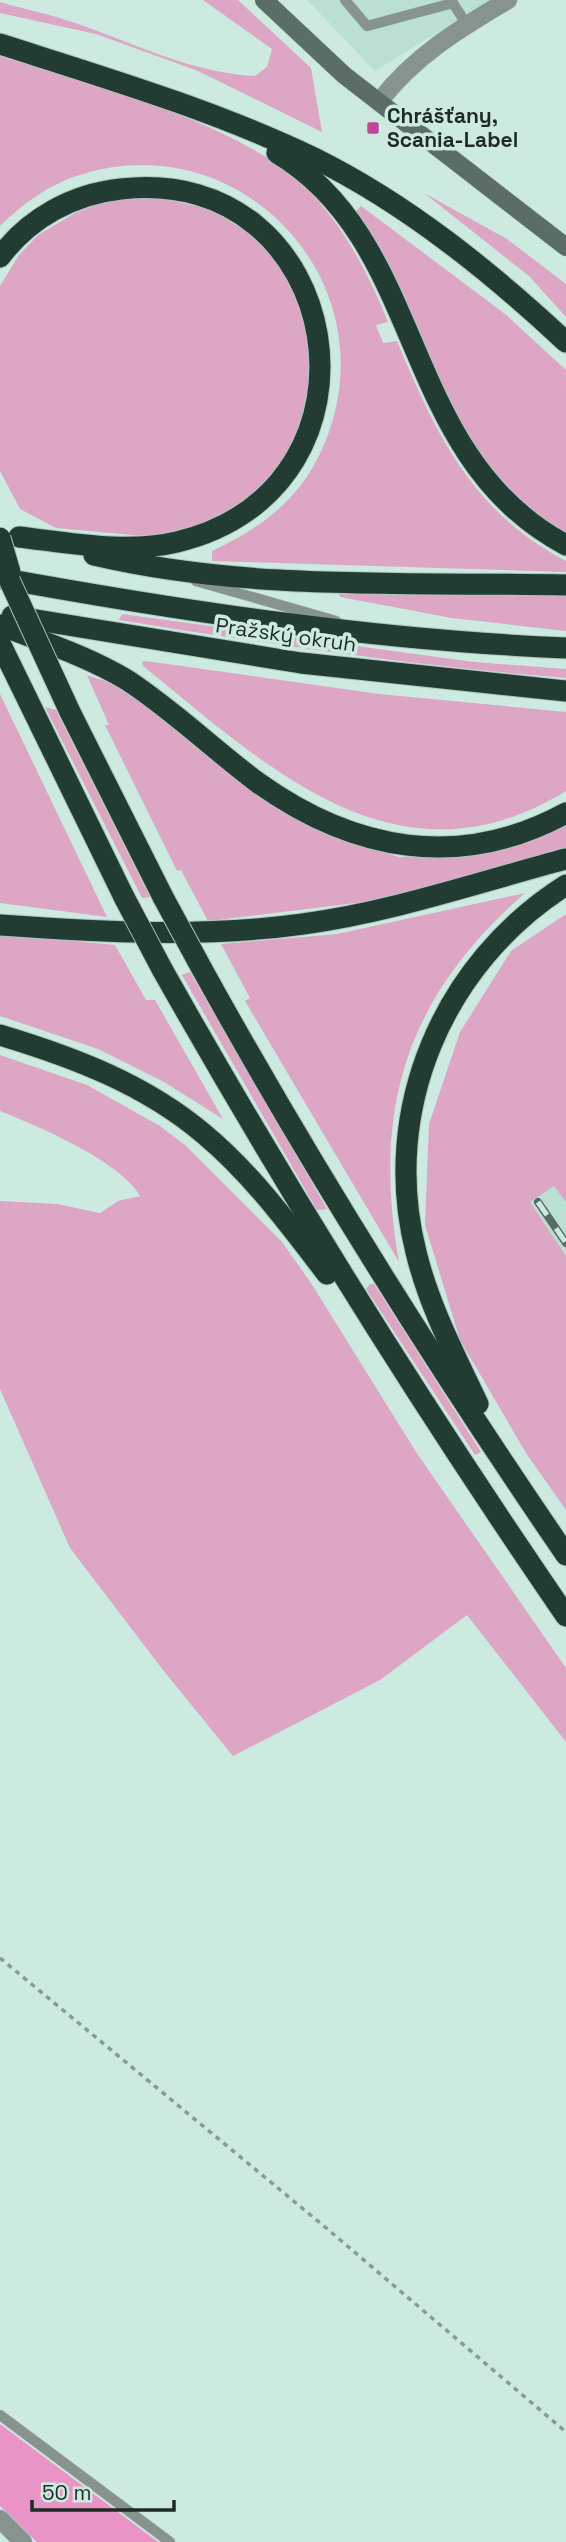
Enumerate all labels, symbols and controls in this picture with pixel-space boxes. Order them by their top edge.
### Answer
place label: Chrášťany, Scania-Label [387,102,518,153]
marker: Chrášťany, Scania-Label [365,120,381,136]
street label: Pražský okruh [214,611,358,658]
scale bar [32,2468,173,2512]
text: 50 m [42,2479,92,2506]

